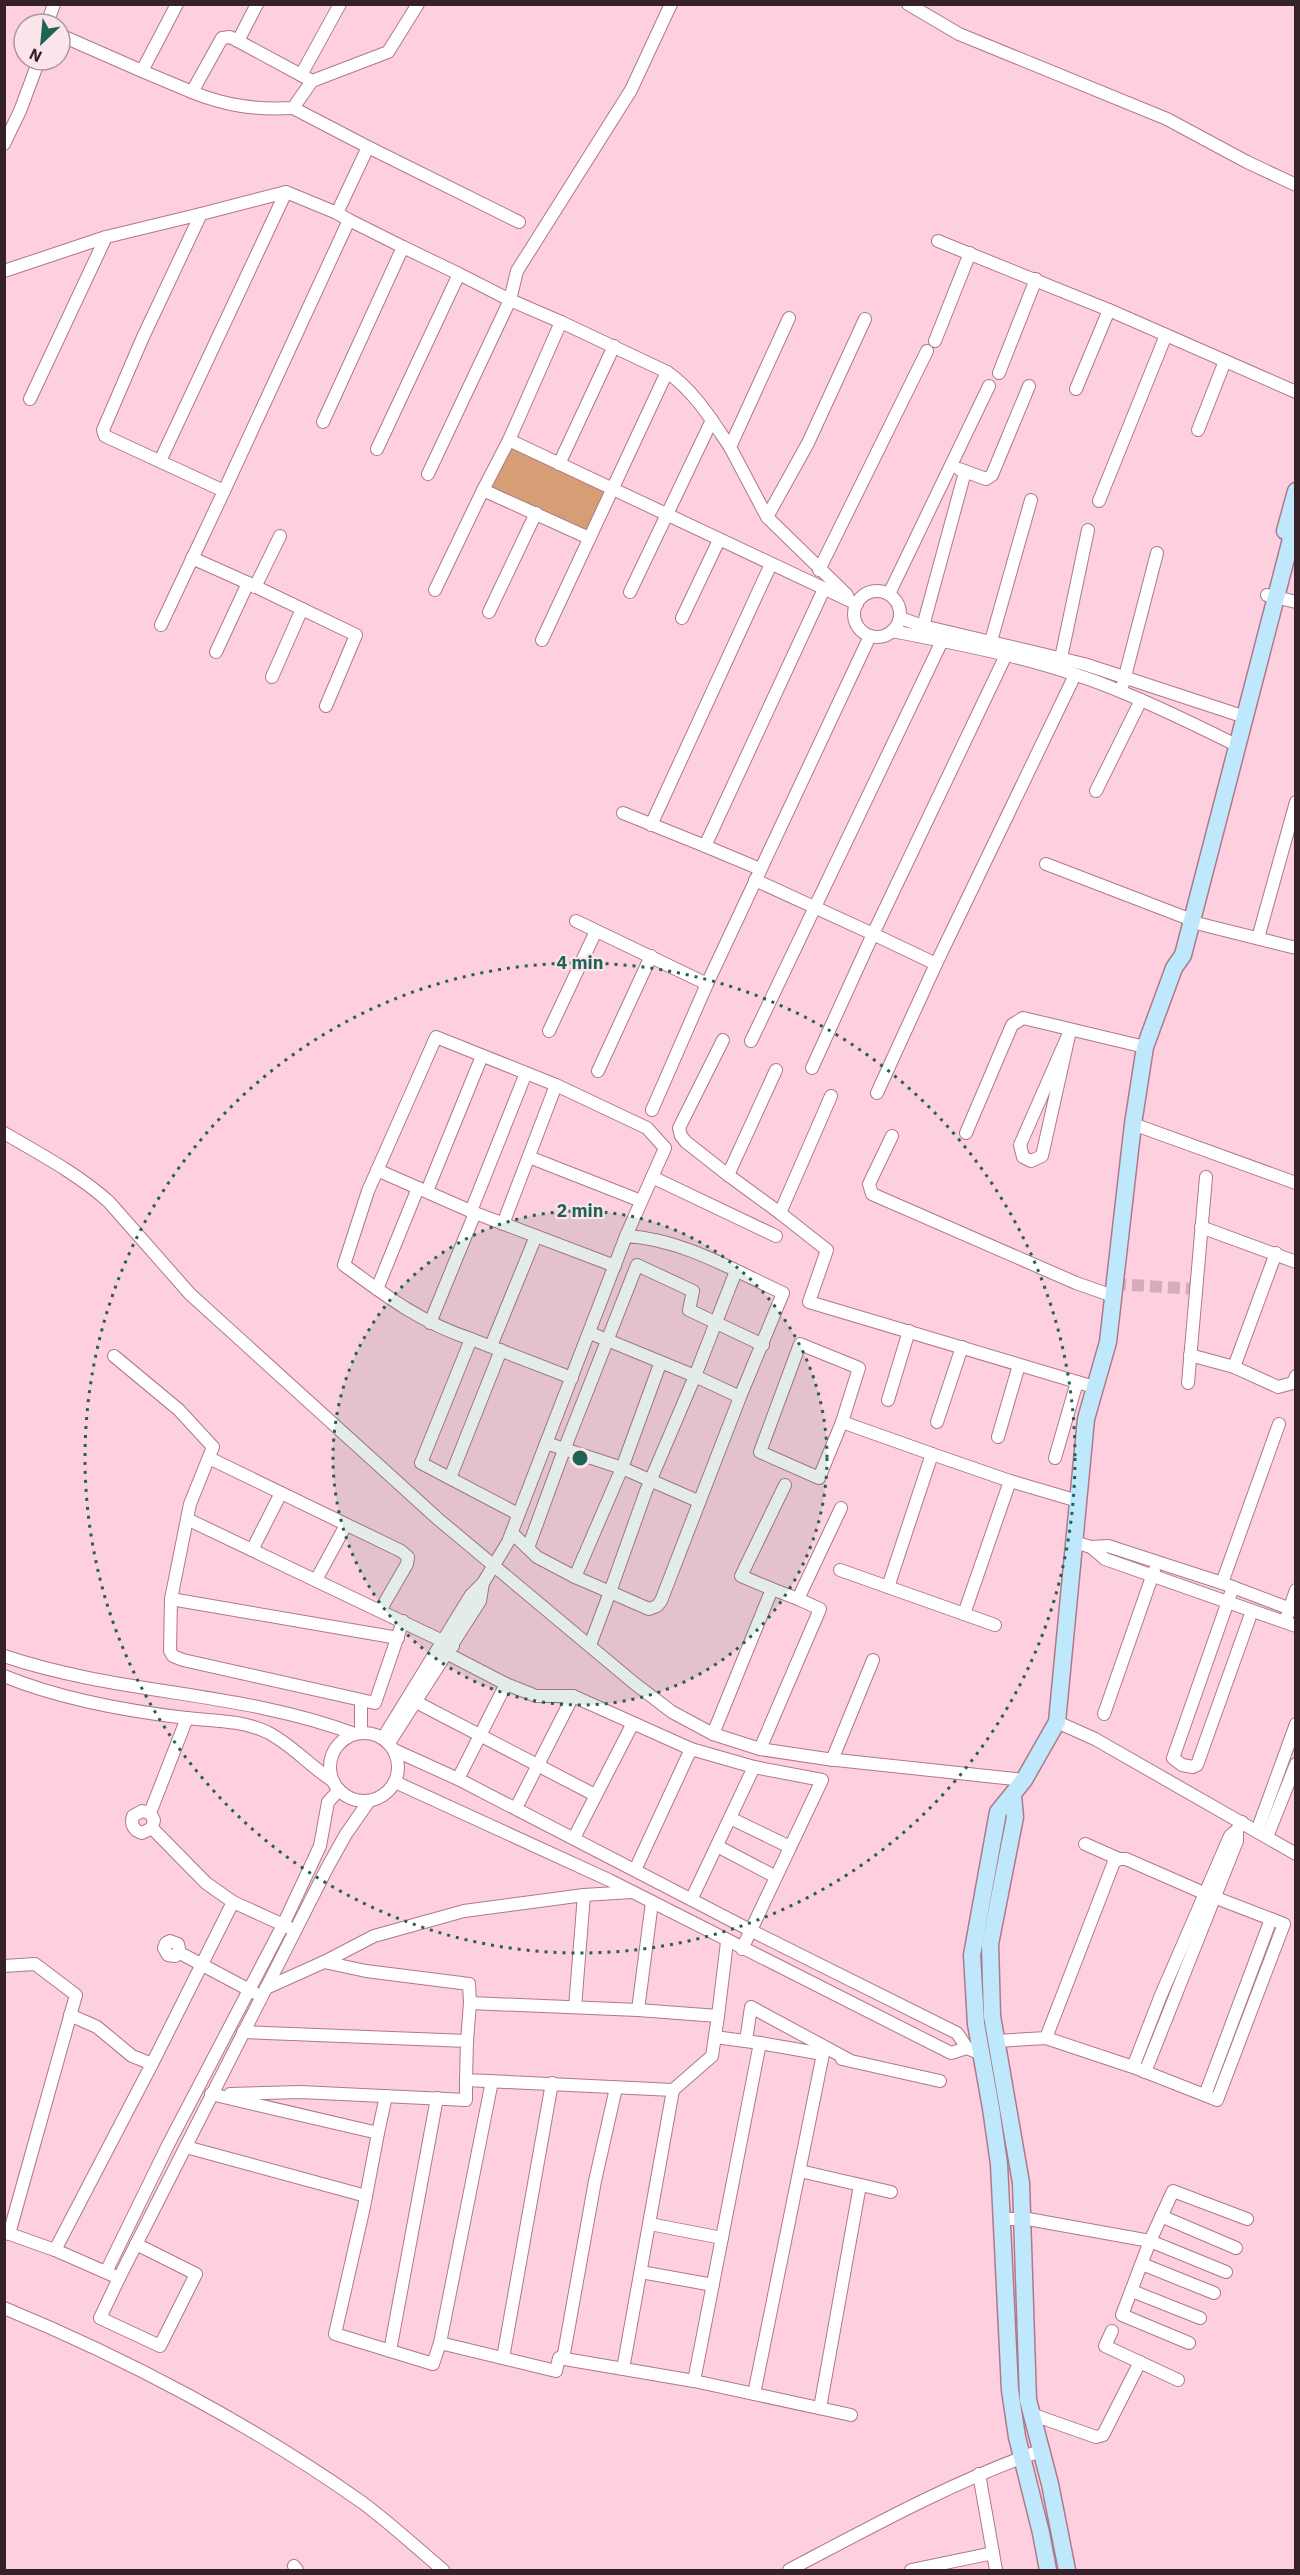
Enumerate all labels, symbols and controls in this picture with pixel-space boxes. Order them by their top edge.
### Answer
north arrow [12,12,72,72]
text: N [26,44,45,67]
text: 4 min [556,951,604,974]
text: 2 min [556,1199,604,1222]
centre of rings [570,1448,590,1468]

